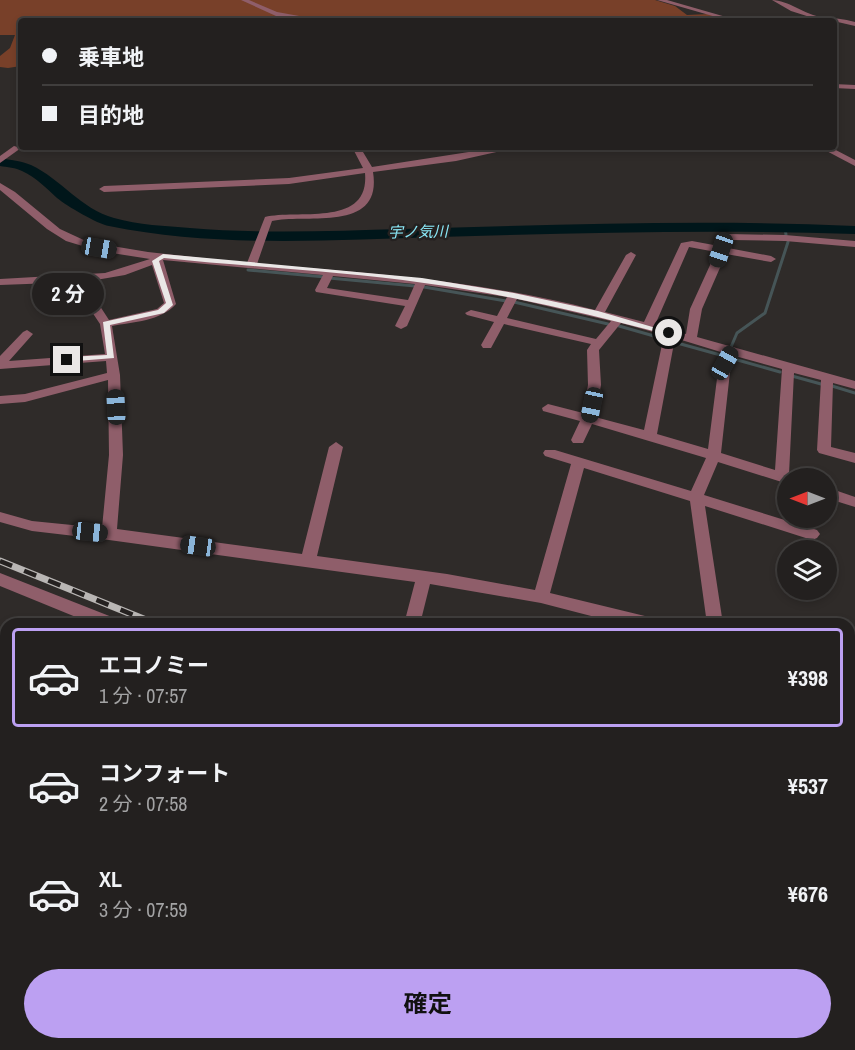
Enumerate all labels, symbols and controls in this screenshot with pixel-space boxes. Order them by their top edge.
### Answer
text: 乗車地 [78,42,144,72]
text: 目的地 [78,100,144,130]
water label: 宇ノ気川 [388,220,450,243]
car [707,230,735,270]
car [80,236,118,260]
callout: 2 分 [31,273,103,315]
text: 2 分 [51,280,85,307]
route start [655,319,682,346]
car [708,343,742,383]
route end [53,346,80,373]
car [579,386,605,424]
car [106,389,126,425]
north arrow [777,468,837,528]
map controls [777,468,837,600]
car [71,521,109,543]
car [179,535,217,557]
button: layers [777,540,837,600]
text: エコノミー [99,650,209,680]
icon: car [27,651,81,705]
text: ¥398 [788,663,828,693]
text: 1 分 · 07:57 [99,682,187,709]
text: コンフォート [99,758,230,788]
icon: car [27,759,81,813]
text: ¥537 [788,771,828,801]
text: 2 分 · 07:58 [99,790,187,817]
text: XL [99,864,122,894]
icon: car [27,867,81,921]
text: ¥676 [788,879,828,909]
text: 3 分 · 07:59 [99,896,187,923]
button: 確定 [24,969,831,1038]

